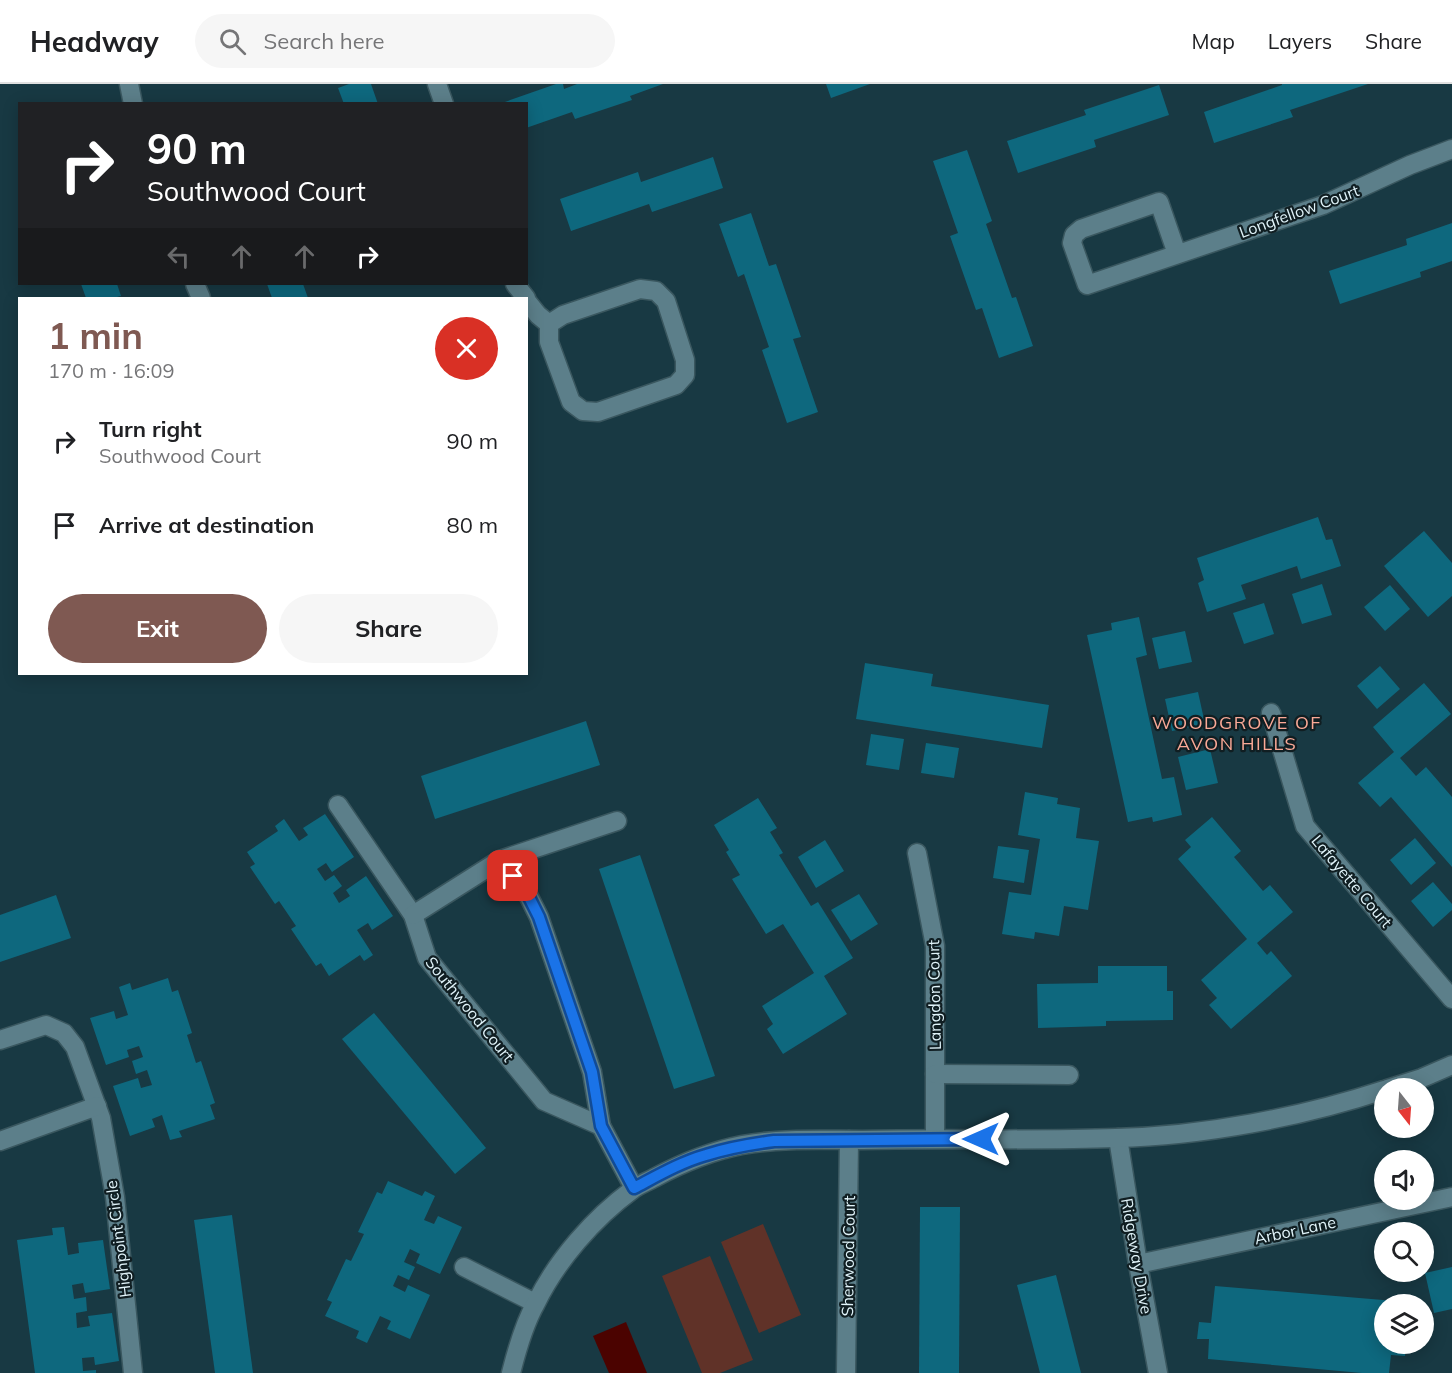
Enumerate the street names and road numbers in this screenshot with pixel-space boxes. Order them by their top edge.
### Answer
street label: Longfellow Court [1236,180,1362,242]
street label: Lafayette Court [1307,831,1397,932]
street label: Langdon Court [923,939,945,1050]
street label: Southwood Court [421,952,519,1066]
street label: Highpoint Circle [101,1179,135,1299]
street label: Sherwood Court [837,1195,859,1317]
street label: Ridgeway Drive [1117,1196,1157,1316]
street label: Arbor Lane [1252,1212,1338,1248]

